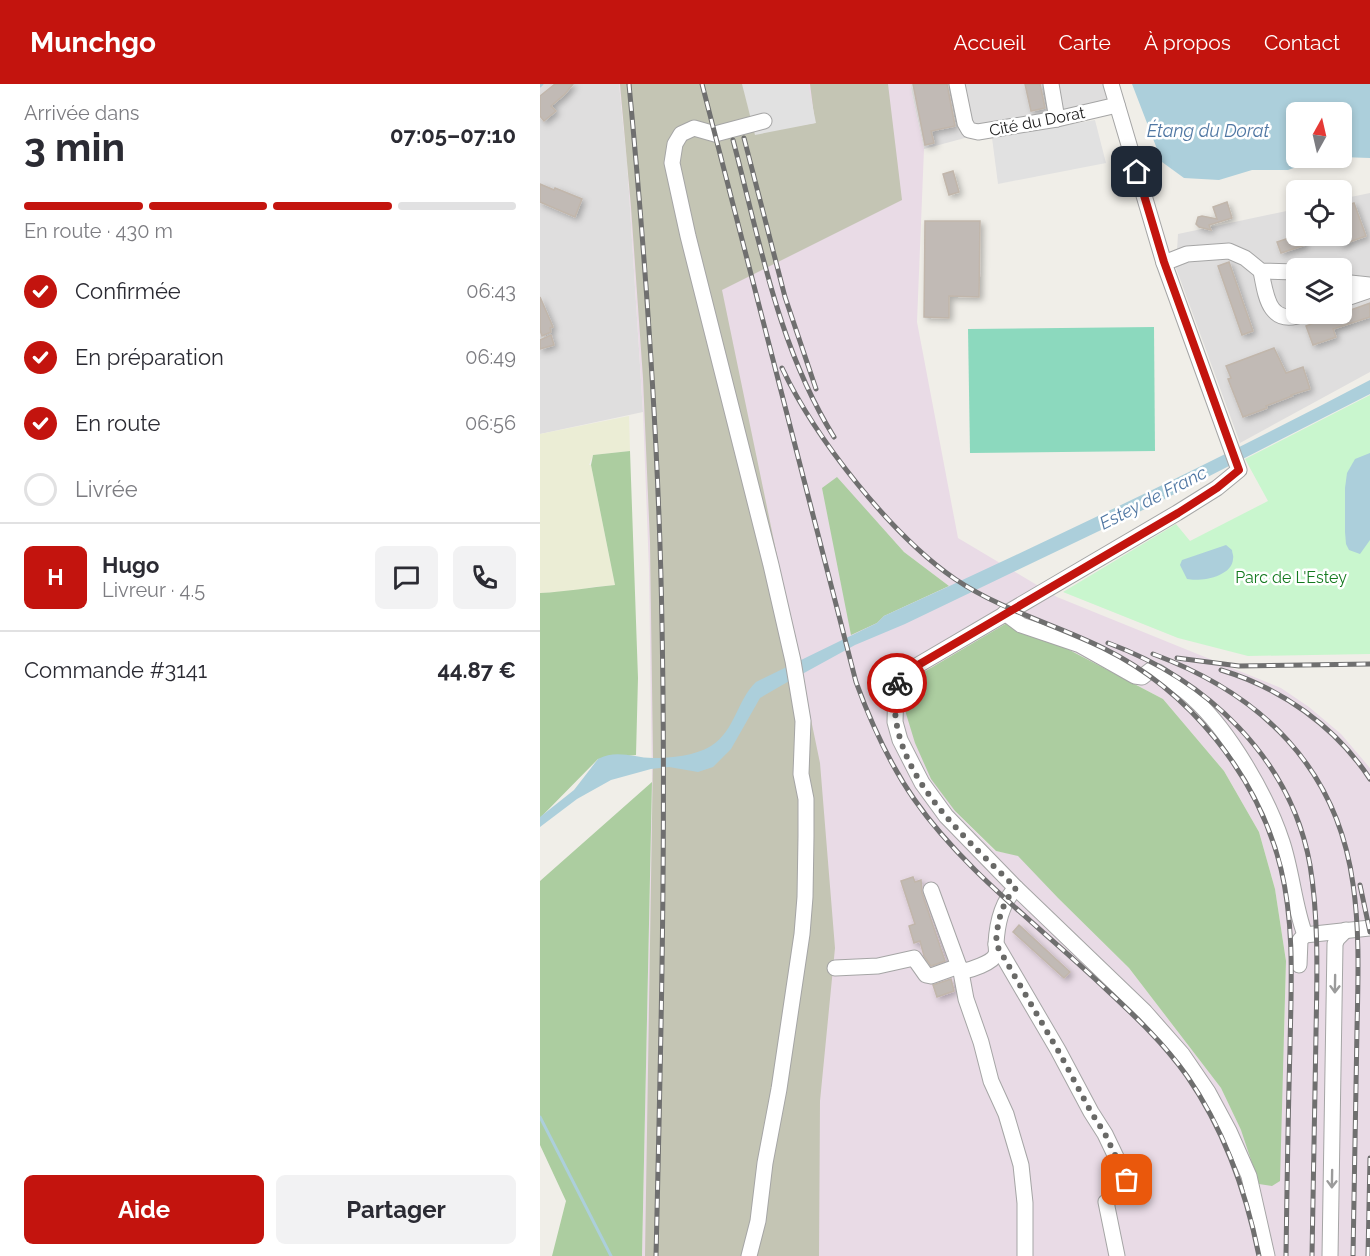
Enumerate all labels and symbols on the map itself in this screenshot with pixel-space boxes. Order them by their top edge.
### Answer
north arrow [1286,102,1352,168]
street label: Cité du Dorat [988,103,1087,140]
water label: Étang du Dorat [1147,119,1270,141]
pin [1111,146,1162,197]
water label: Estey de Franc [1096,461,1210,534]
park label: Parc de L'Estey [1235,568,1347,587]
courier [867,653,927,713]
one-way arrow [1329,974,1341,994]
pin [1101,1154,1152,1205]
one-way arrow [1326,1169,1337,1189]

